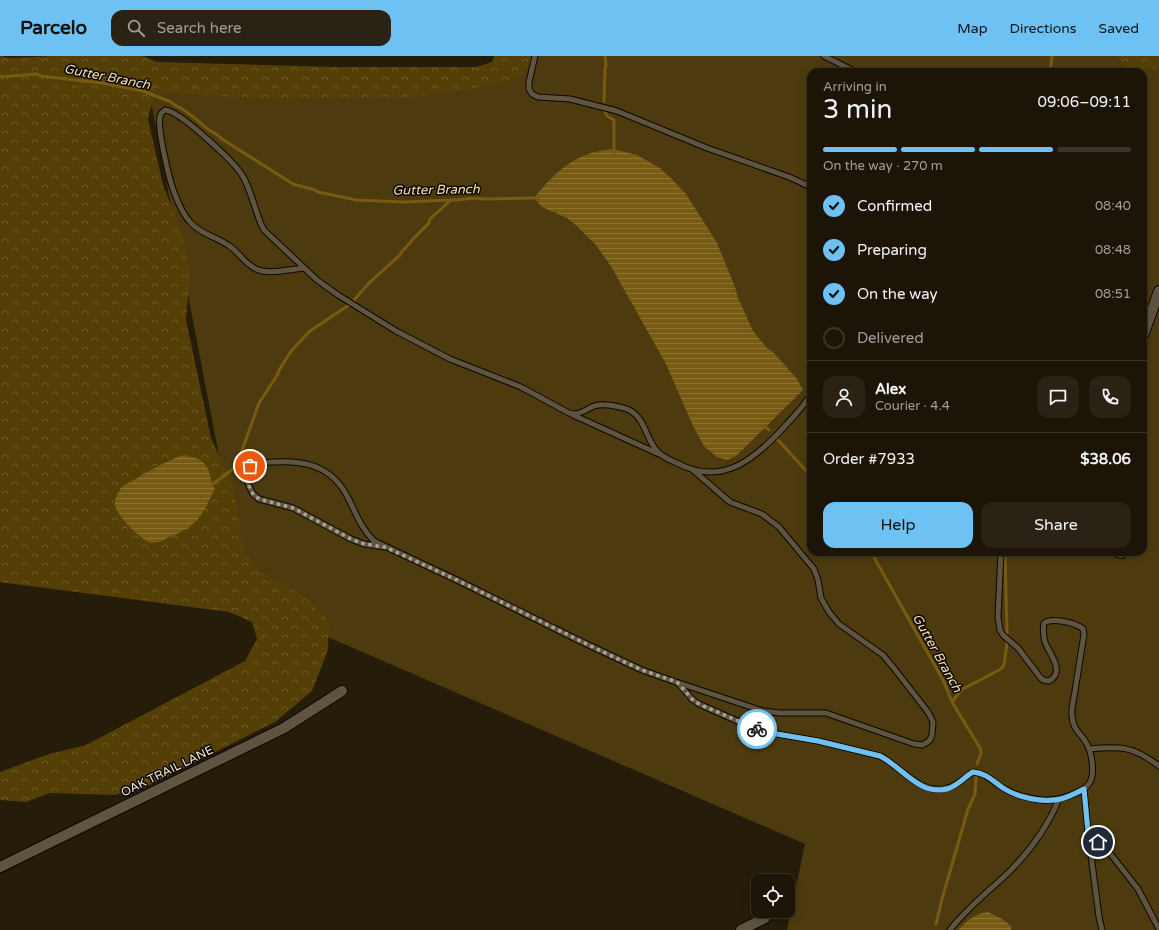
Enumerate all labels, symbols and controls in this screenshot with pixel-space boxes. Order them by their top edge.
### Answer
search box [111,10,391,46]
text: Parcelo [20,17,87,39]
icon: search [125,17,147,39]
text: Search here [157,19,241,37]
text: Map [957,20,988,37]
text: Directions [1010,20,1077,37]
text: Saved [1099,20,1139,37]
water label: Gutter Branch [63,61,152,93]
text: Arriving in [823,79,887,95]
text: 09:06–09:11 [1038,93,1131,111]
text: 3 min [823,94,892,125]
text: On the way · 270 m [823,158,943,174]
water label: Gutter Branch [392,181,481,199]
icon: check [823,195,845,217]
text: Confirmed [857,197,932,215]
text: 08:40 [1095,198,1131,214]
icon: check [823,239,845,261]
text: Preparing [857,241,927,259]
text: 08:48 [1095,242,1131,258]
icon: check [823,283,845,305]
text: On the way [857,285,937,303]
text: 08:51 [1095,286,1131,302]
text: Delivered [857,329,924,347]
button: person [823,376,865,418]
button: chat [1037,376,1079,418]
button: phone [1089,376,1131,418]
text: Alex [875,380,906,398]
text: Courier · 4.4 [875,398,950,414]
pin [233,449,267,483]
text: Order #7933 [823,450,915,468]
text: $38.06 [1080,450,1131,468]
icon: bag [239,455,261,477]
button: Help [823,502,973,548]
button: Share [981,502,1131,548]
water label: Gutter Branch [909,611,966,696]
courier [737,709,777,749]
icon: bike [746,718,768,740]
street label: OAK TRAIL LANE [119,742,216,799]
pin [1081,825,1115,859]
icon: home [1087,831,1109,853]
map controls [751,874,795,918]
button: locate [751,874,795,918]

